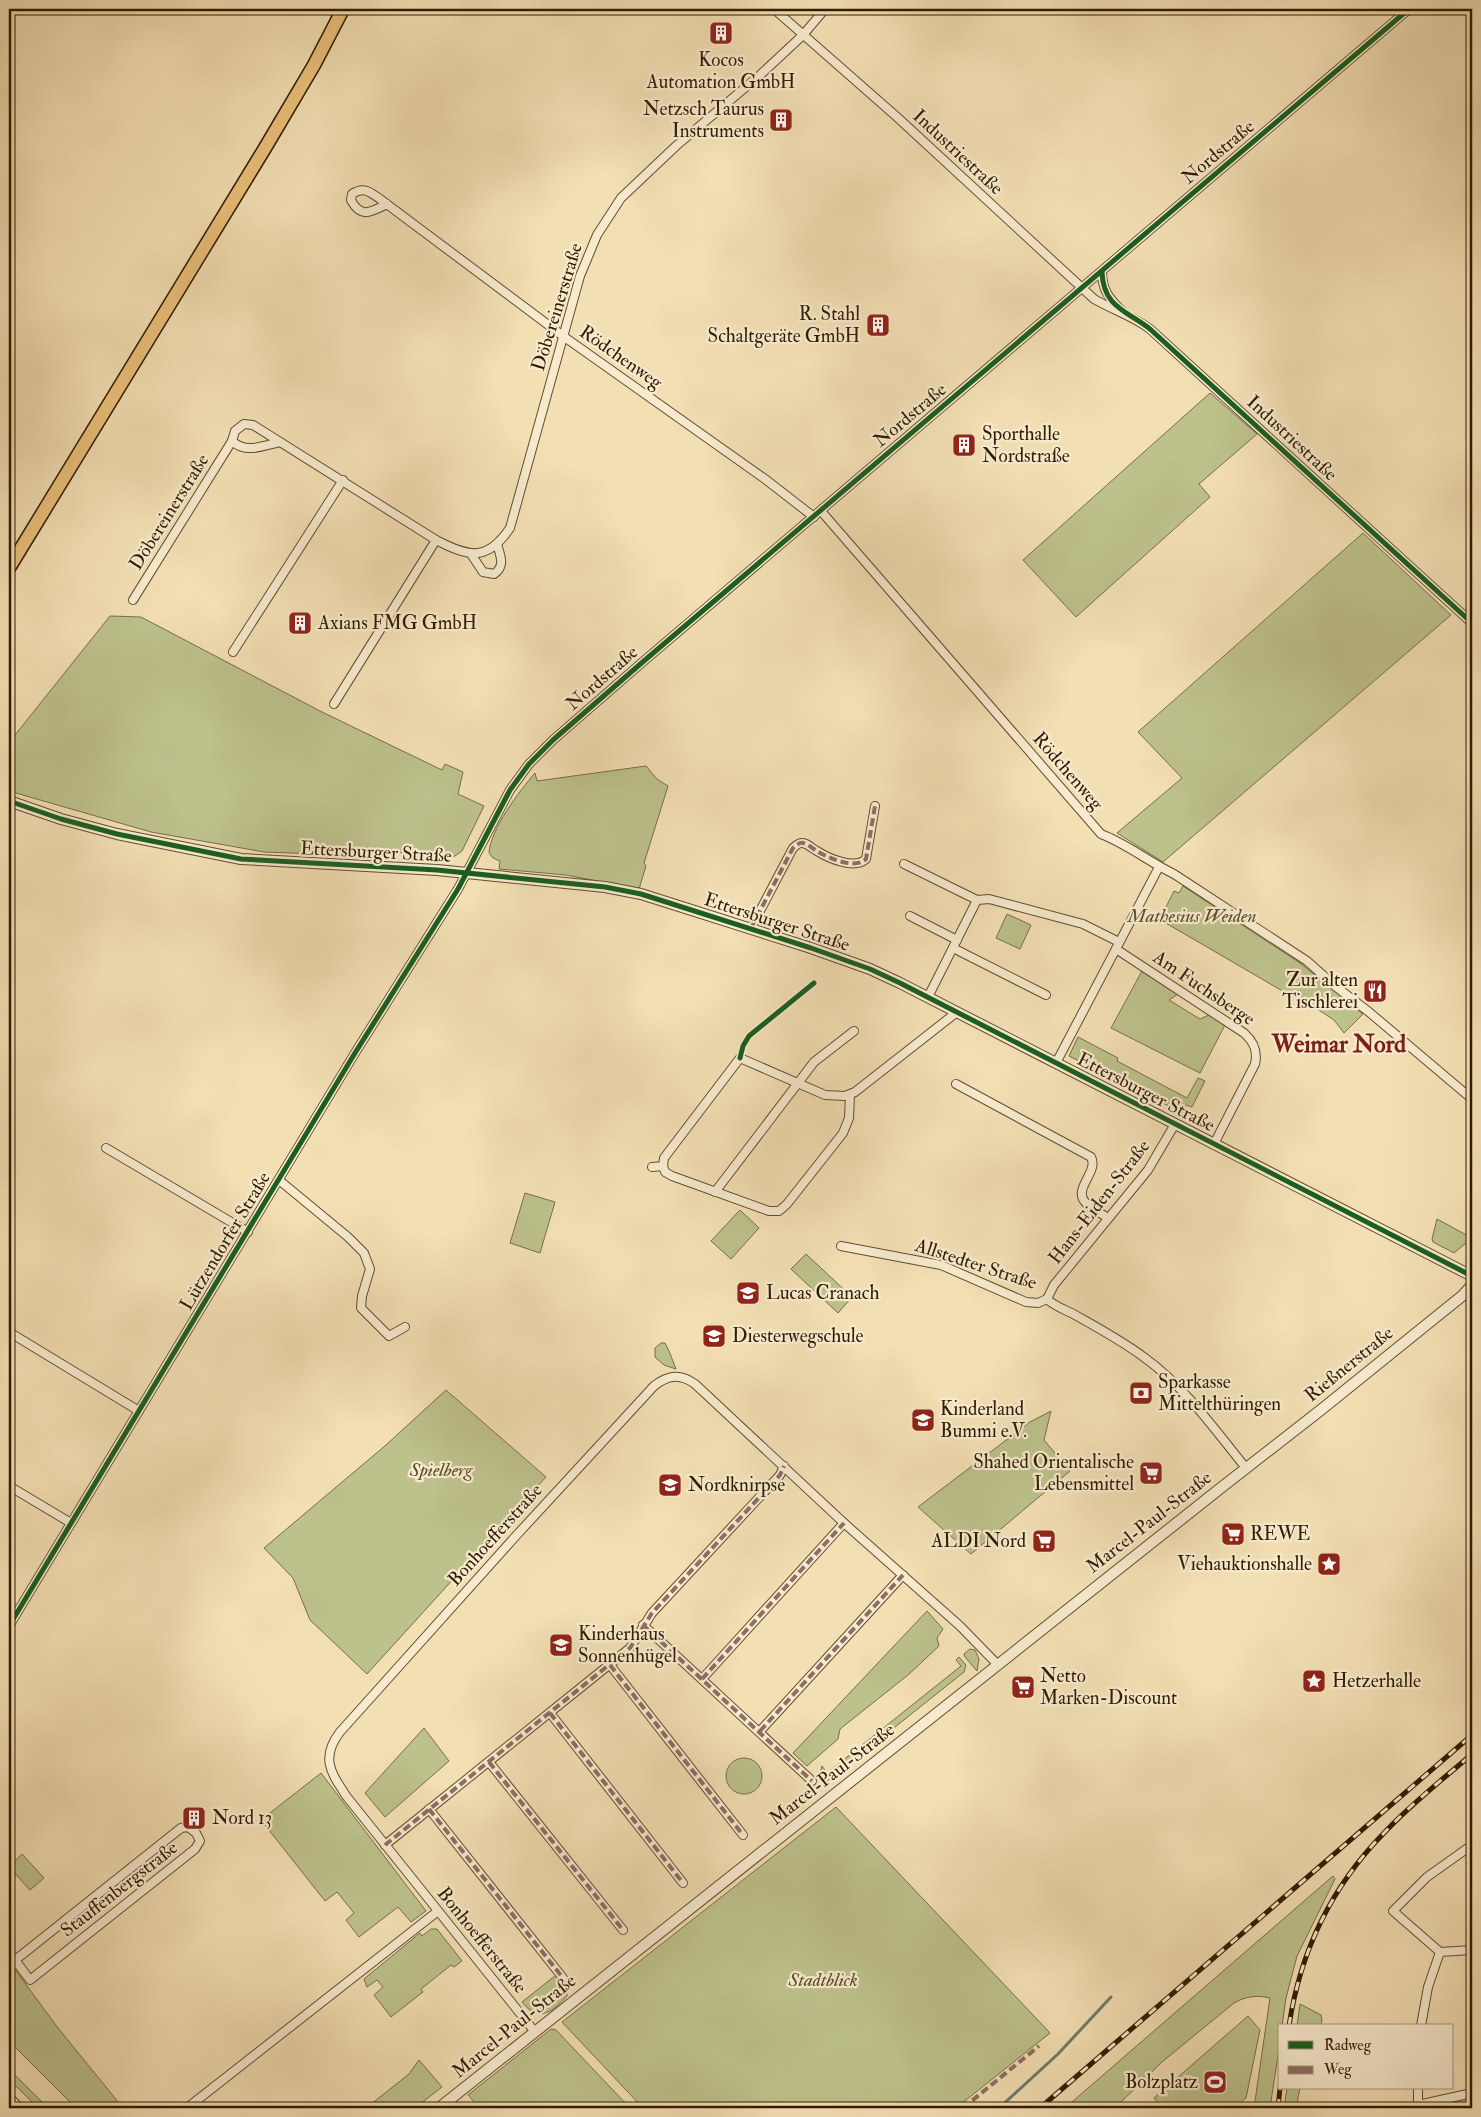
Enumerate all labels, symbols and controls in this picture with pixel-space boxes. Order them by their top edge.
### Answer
building icon: Kocos Automation GmbH [708,20,734,46]
place label: Kocos Automation GmbH [646,48,795,94]
place label: Netzsch Taurus Instruments [643,97,764,143]
street label: Industriestraße [908,104,1008,200]
building icon: Netzsch Taurus Instruments [768,107,794,133]
street label: Nordstraße [1177,115,1259,189]
street label: Döbereinerstraße [526,240,588,374]
place label: R. Stahl Schaltgeräte GmbH [708,302,860,348]
building icon: R. Stahl Schaltgeräte GmbH [865,312,891,338]
street label: Rödchenweg [575,320,668,395]
street label: Nordstraße [869,378,951,452]
street label: Industriestraße [1242,390,1342,486]
place label: Sporthalle Nordstraße [982,422,1070,468]
building icon: Sporthalle Nordstraße [951,432,977,458]
street label: Döbereinerstraße [124,449,214,575]
building icon: Axians FMG GmbH [287,610,313,636]
place label: Axians FMG GmbH [317,611,477,635]
street label: Nordstraße [561,640,643,716]
street label: Rödchenweg [1027,727,1109,816]
street label: Ettersburger Straße [300,836,452,868]
street label: Ettersburger Straße [701,887,853,957]
park label: Mathesius Weiden [1127,904,1256,928]
street label: Am Fuchsberge [1148,945,1260,1031]
place label: Zur alten Tischlerei [1282,968,1358,1014]
restaurant icon: Zur alten Tischlerei [1362,978,1388,1004]
district label: Weimar Nord [1271,1029,1406,1060]
street label: Ettersburger Straße [1073,1047,1219,1137]
street label: Hans-Eiden-Straße [1043,1135,1155,1269]
street label: Lützendorfer Straße [174,1167,276,1314]
street label: Allstedter Straße [911,1233,1040,1295]
school or university icon: Lucas Cranach [735,1280,761,1306]
place label: Lucas Cranach [766,1281,879,1305]
street label: Rießnerstraße [1300,1321,1398,1407]
school or university icon: Diesterwegschule [701,1323,727,1349]
place label: Diesterwegschule [732,1324,864,1348]
place label: Sparkasse Mittelthüringen [1158,1370,1281,1416]
bank icon: Sparkasse Mittelthüringen [1128,1380,1154,1406]
place label: Kinderland Bummi e.V. [940,1397,1027,1443]
school or university icon: Kinderland Bummi e.V. [910,1407,936,1433]
place label: Shahed Orientalische Lebensmittel [973,1450,1134,1496]
park label: Spielberg [409,1458,473,1482]
supermarket icon: Shahed Orientalische Lebensmittel [1138,1460,1164,1486]
street label: Marcel-Paul-Straße [1081,1466,1217,1578]
school or university icon: Nordknirpse [657,1472,683,1498]
place label: Nordknirpse [688,1473,785,1498]
street label: Bonhoefferstraße [443,1479,547,1591]
supermarket icon: REWE [1220,1521,1246,1547]
place label: REWE [1250,1522,1311,1546]
supermarket icon: ALDI Nord [1031,1528,1057,1554]
place label: ALDI Nord [930,1529,1027,1553]
place icon: Viehauktionshalle [1316,1551,1342,1577]
place label: Viehauktionshalle [1177,1552,1312,1576]
place label: Kinderhaus Sonnenhügel [578,1622,677,1668]
school or university icon: Kinderhaus Sonnenhügel [548,1632,574,1658]
place label: Netto Marken-Discount [1040,1664,1177,1710]
place icon: Hetzerhalle [1301,1668,1327,1694]
place label: Hetzerhalle [1332,1669,1421,1693]
supermarket icon: Netto Marken-Discount [1010,1674,1036,1700]
street label: Marcel-Paul-Straße [764,1718,900,1830]
building icon: Nord 13 [181,1805,207,1831]
place label: Nord 13 [212,1806,272,1830]
street label: Stauffenbergstraße [56,1836,182,1942]
street label: Bonhoefferstraße [432,1882,532,1998]
park label: Stadtblick [787,1968,858,1992]
street label: Marcel-Paul-Straße [447,1969,581,2083]
legend [1278,2024,1454,2090]
text: Radweg [1324,2036,1372,2055]
text: Weg [1323,2060,1352,2079]
sports icon: Bolzplatz [1202,2069,1228,2095]
place label: Bolzplatz [1125,2070,1198,2095]

